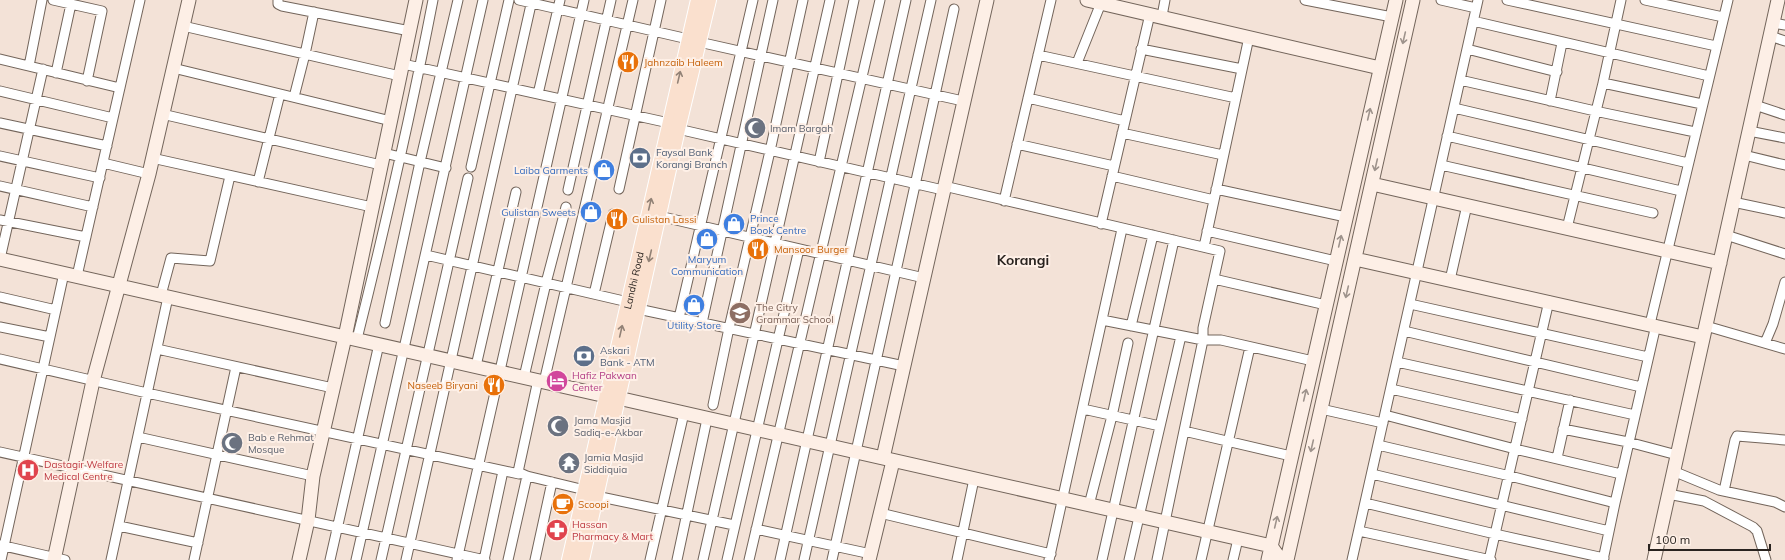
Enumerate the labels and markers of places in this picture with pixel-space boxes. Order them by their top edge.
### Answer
restaurant icon: Jahnzaib Haleem [615,49,641,75]
place label: Jahnzaib Haleem [644,56,723,69]
mosque icon: Imam Bargah [742,115,768,141]
place label: Imam Bargah [770,122,833,135]
bank icon: Faysal Bank Korangi Branch [627,145,653,171]
place label: Faysal Bank Korangi Branch [656,146,728,171]
shop icon: Laiba Garments [591,157,617,183]
place label: Laiba Garments [514,164,588,177]
shop icon: Gulistan Sweets [578,199,604,225]
place label: Gulistan Sweets [501,206,576,219]
restaurant icon: Gulistan Lassi [604,206,630,232]
shop icon: Prince Book Centre [721,211,747,237]
place label: Prince Book Centre [750,212,806,237]
place label: Gulistan Lassi [632,213,696,226]
shop icon: Maryum Communication [694,226,720,252]
restaurant icon: Mansoor Burger [745,236,771,262]
place label: Mansoor Burger [774,243,849,256]
place label: Maryum Communication [671,253,743,278]
shop icon: Utility Store [681,292,707,318]
school or university icon: The Citry Grammar School [727,300,753,326]
place label: The Citry Grammar School [756,301,834,326]
place label: Utility Store [667,319,721,332]
bank icon: Askari Bank - ATM [571,343,597,369]
place label: Askari Bank - ATM [600,344,655,369]
hotel icon: Hafiz Pakwan Center [544,368,570,394]
place label: Hafiz Pakwan Center [572,369,637,394]
restaurant icon: Naseeb Biryani [481,372,507,398]
place label: Naseeb Biryani [408,379,478,392]
mosque icon: Jama Masjid Sadiq-e-Akbar [545,413,571,439]
place label: Jama Masjid Sadiq-e-Akbar [574,414,643,439]
mosque icon: Bab e Rehmat Mosque [219,430,245,456]
place label: Bab e Rehmat Mosque [248,431,314,456]
temple icon: Jamia Masjid Siddiquia [556,450,582,476]
place label: Jamia Masjid Siddiquia [584,451,643,476]
hospital icon: Dastagir Welfare Medical Centre [15,457,41,483]
place label: Dastagir Welfare Medical Centre [44,458,123,483]
cafe icon: Scoopi [550,491,576,517]
place label: Scoopi [578,498,609,511]
pharmacy icon: Hassan Pharmacy & Mart [544,517,570,543]
place label: Hassan Pharmacy & Mart [572,518,653,543]

